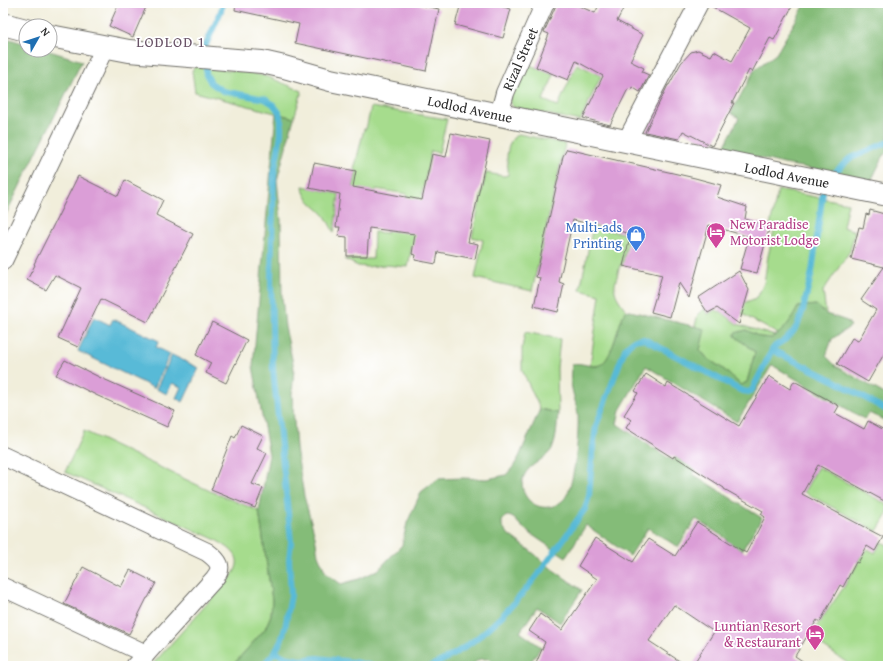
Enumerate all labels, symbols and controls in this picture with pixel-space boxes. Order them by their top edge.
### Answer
north arrow [18,18,58,58]
text: N [37,24,55,40]
street label: Rizal Street [497,24,543,94]
district label: LODLOD 1 [136,31,206,52]
street label: Lodlod Avenue [426,90,515,128]
street label: Lodlod Avenue [743,157,832,193]
place label: New Paradise Motorist Lodge [730,214,819,250]
place label: Multi-ads Printing [566,217,622,253]
hotel icon: New Paradise Motorist Lodge [705,221,727,249]
shop icon: Multi-ads Printing [625,224,647,252]
place label: Luntian Resort & Restaurant [714,616,801,652]
hotel icon: Luntian Resort & Restaurant [804,623,826,651]

